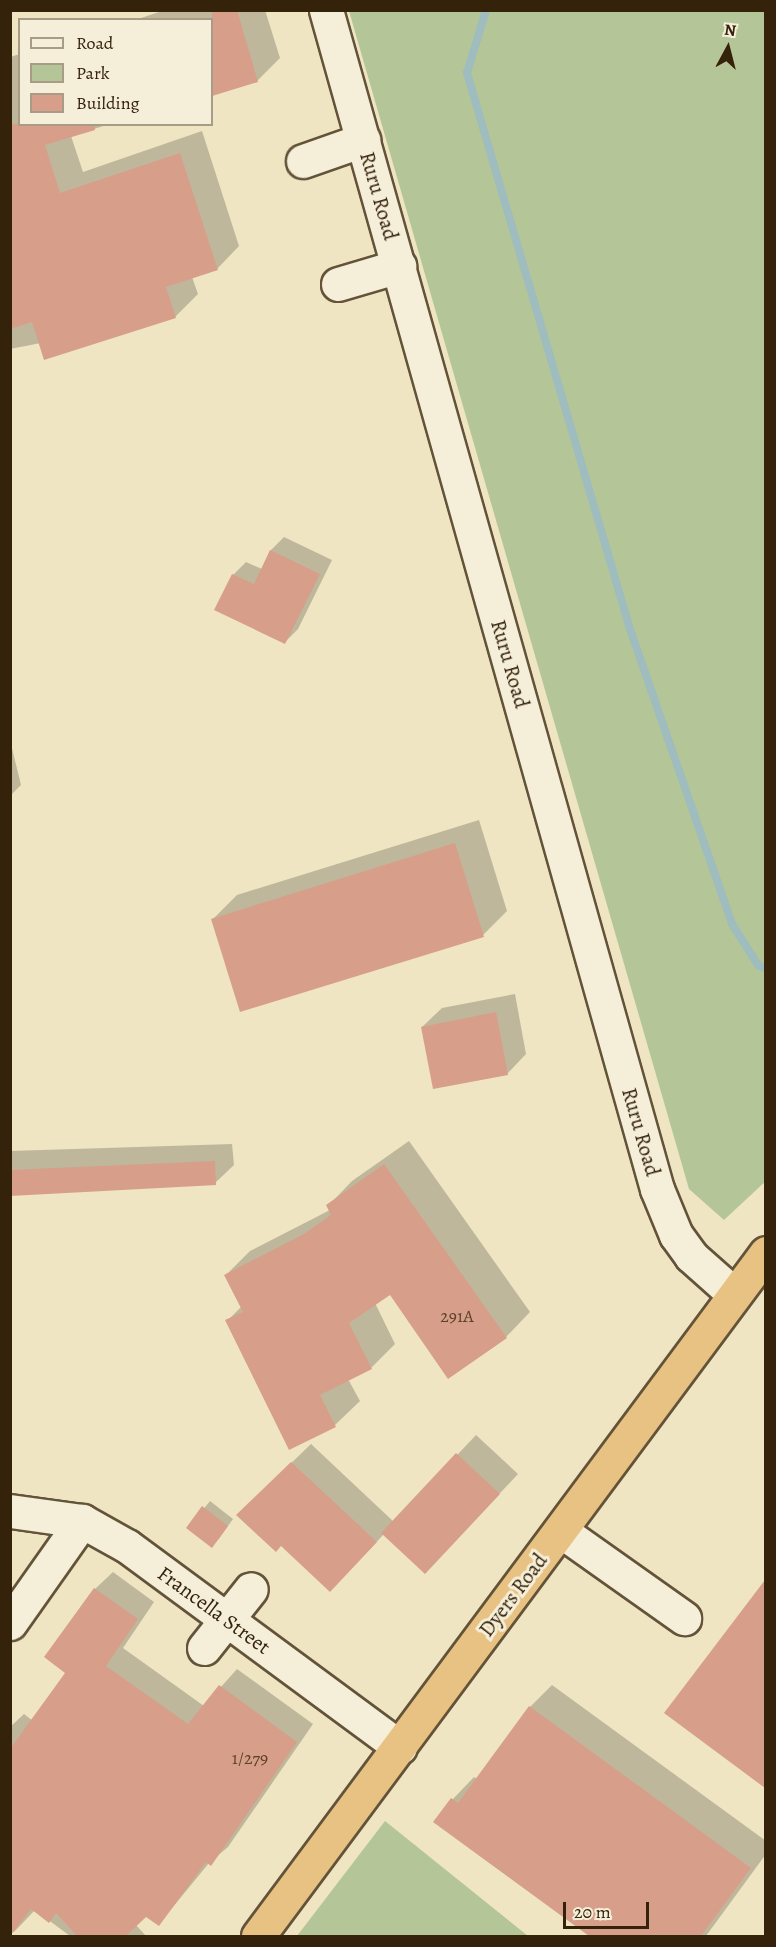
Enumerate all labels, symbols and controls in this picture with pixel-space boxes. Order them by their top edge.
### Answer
legend [18,18,213,126]
north arrow [698,18,758,78]
text: N [723,19,737,42]
text: Road [76,31,113,55]
text: Park [76,61,110,85]
text: Building [76,91,140,115]
street label: Ruru Road [354,149,404,243]
street label: Ruru Road [485,617,535,711]
street label: Ruru Road [616,1085,666,1179]
house number: 291A [440,1305,474,1327]
street label: Dyers Road [474,1548,552,1642]
street label: Francella Street [153,1561,275,1659]
house number: 1/279 [232,1747,268,1769]
scale bar [566,1890,652,1928]
text: 20 m [574,1900,611,1924]

